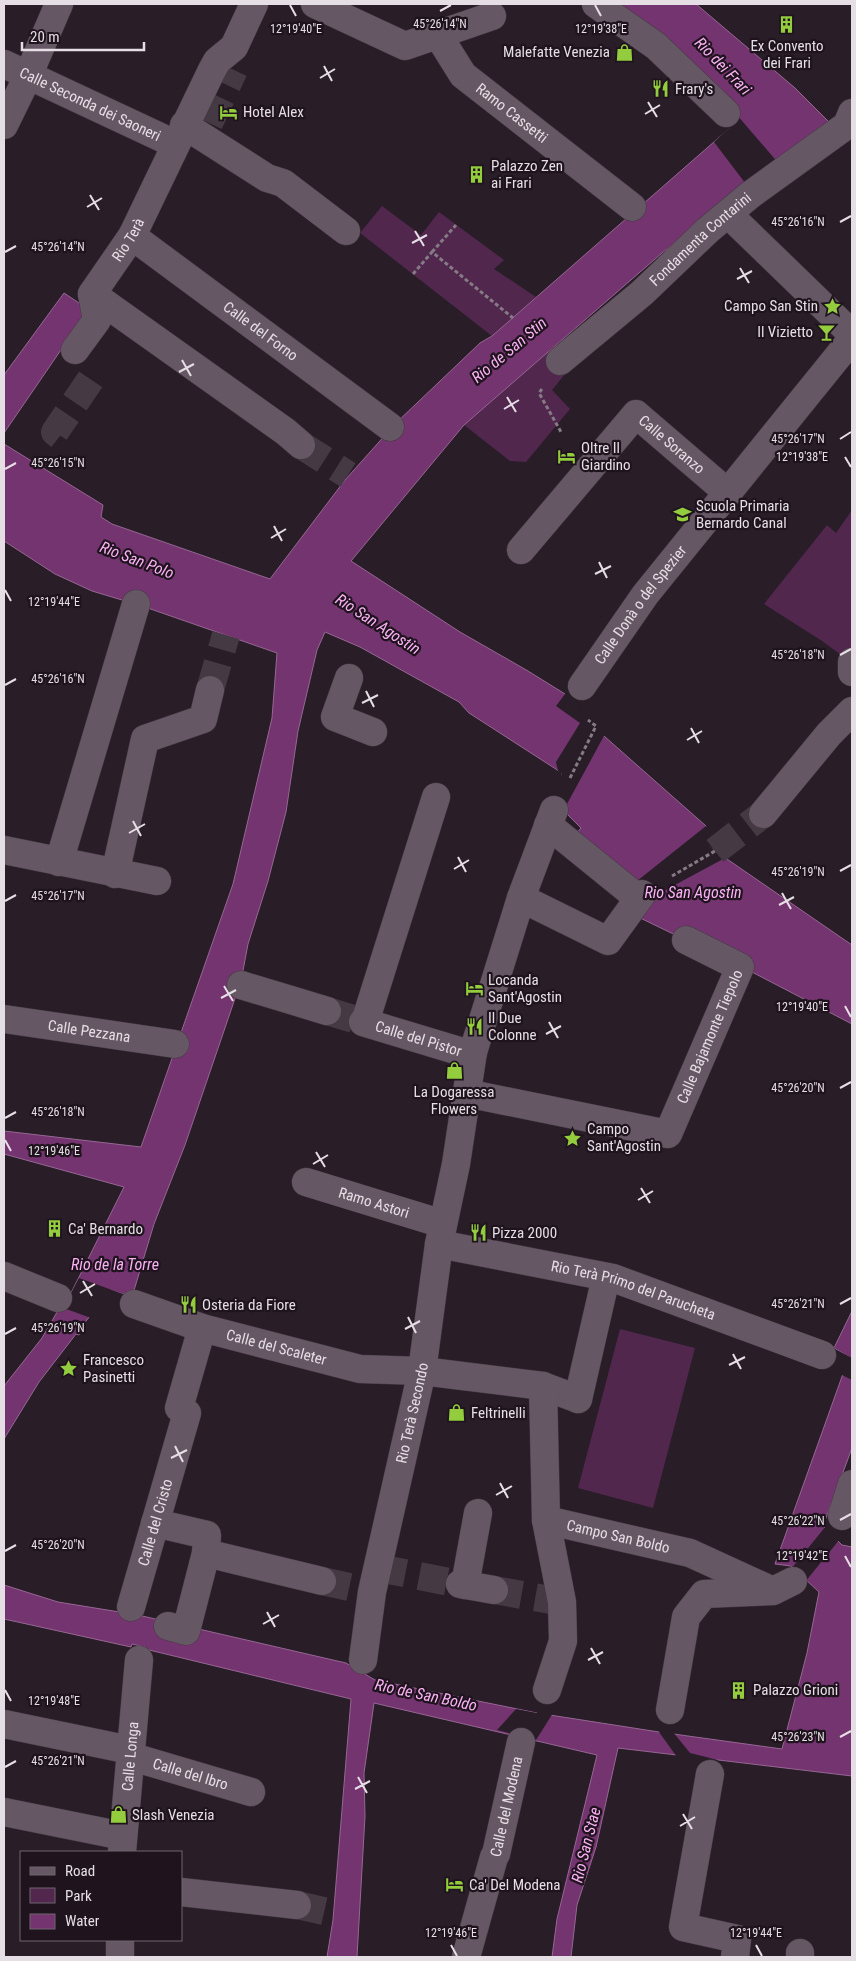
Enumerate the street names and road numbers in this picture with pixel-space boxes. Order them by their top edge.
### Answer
street label: Calle Seconda dei Saoneri [17,63,164,145]
street label: Ramo Cassetti [472,79,551,147]
street label: Fondamenta Contarini [646,189,755,290]
street label: Rio Terà [108,215,148,265]
street label: Calle del Forno [220,298,301,365]
street label: Calle Soranzo [635,411,708,478]
street label: Calle Donà o del Spezier [591,542,691,668]
street label: Calle Bajamonte Tiepolo [673,967,747,1106]
street label: Calle Pezzana [47,1017,132,1046]
street label: Calle del Pistor [373,1017,464,1060]
street label: Ramo Astori [336,1184,411,1222]
street label: Rio Terà Primo del Parucheta [549,1257,718,1324]
street label: Calle del Scaleter [224,1326,329,1369]
street label: Rio Terà Secondo [392,1362,432,1465]
street label: Calle del Cristo [134,1477,176,1568]
street label: Campo San Boldo [565,1516,671,1557]
street label: Calle Longa [118,1721,143,1792]
street label: Calle del Ibro [151,1754,230,1794]
street label: Calle del Modena [487,1755,527,1858]

